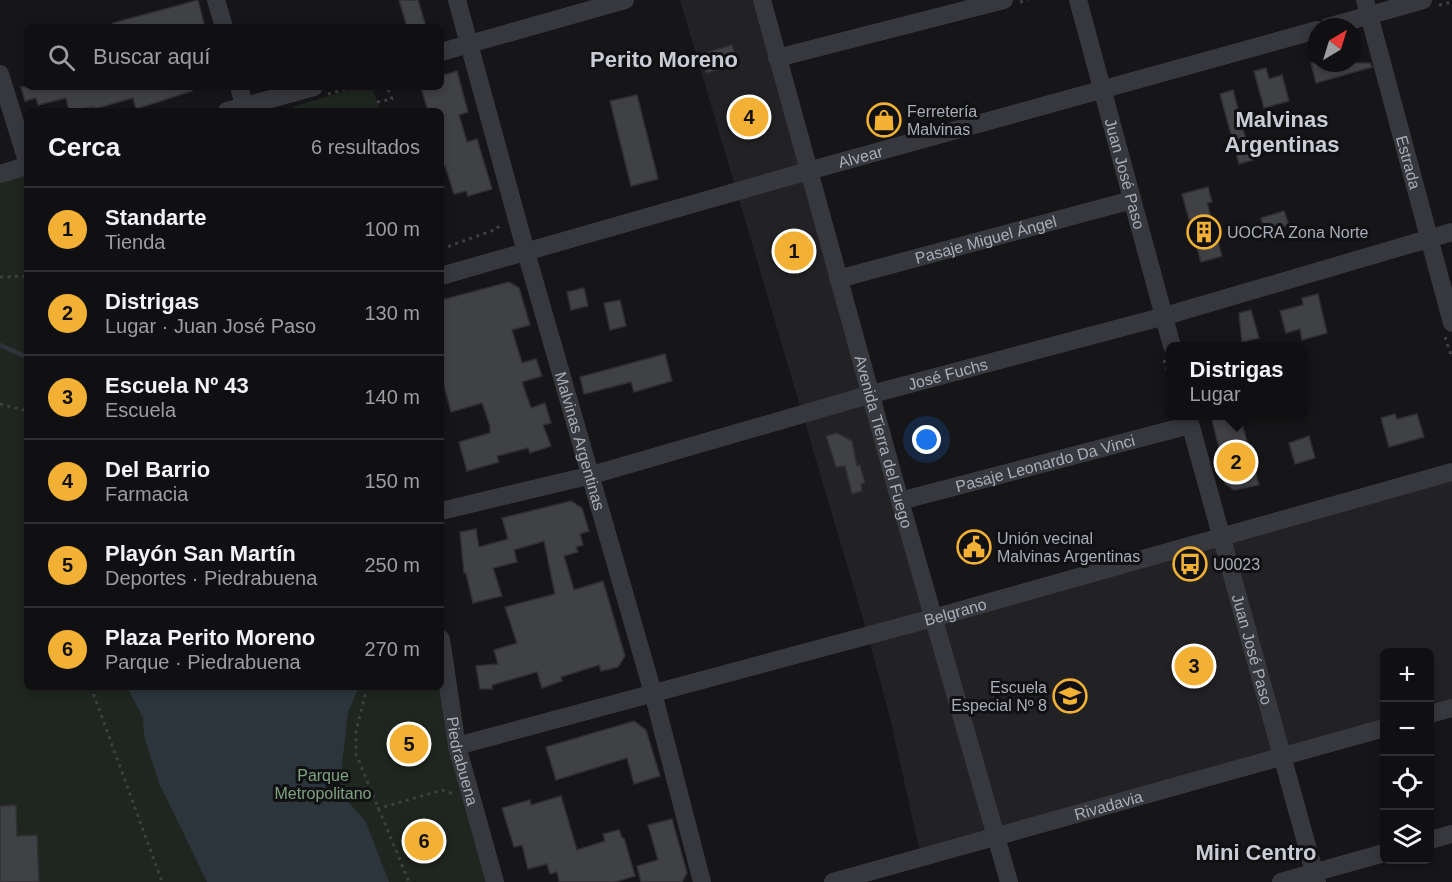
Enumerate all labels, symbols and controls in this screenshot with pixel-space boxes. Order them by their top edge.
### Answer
north arrow [1308,18,1362,72]
search box [24,24,444,90]
icon: search [45,41,78,74]
text: Buscar aquí [93,44,210,69]
district label: Perito Moreno [590,47,738,72]
pin: 4 [730,94,768,140]
shop icon: Ferretería Malvinas [866,102,902,138]
place label: Ferretería Malvinas [907,103,977,138]
district label: Malvinas Argentinas [1225,107,1339,157]
street label: Juan José Paso [1102,117,1148,231]
text: Cerca [48,132,120,162]
street label: Estrada [1393,133,1424,191]
text: 6 resultados [311,136,420,158]
street label: Alvear [836,142,885,171]
text: Standarte [105,205,206,230]
street label: Pasaje Miguel Ángel [913,212,1058,266]
building icon: UOCRA Zona Norte [1186,214,1222,250]
text: 1 [62,218,73,240]
text: 100 m [364,218,420,240]
place label: UOCRA Zona Norte [1227,224,1368,241]
pin: 1 [774,228,814,274]
text: Tienda [105,231,165,253]
text: Distrigas [105,289,199,314]
text: 2 [62,302,73,324]
text: 130 m [364,302,420,324]
text: Lugar · Juan José Paso [105,315,316,337]
popup [1166,342,1307,420]
street label: Avenida Tierra del Fuego [852,353,916,530]
street label: José Fuchs [906,355,989,393]
text: Distrigas [1189,357,1284,382]
street label: Malvinas Argentinas [552,370,608,512]
text: Escuela Nº 43 [105,373,249,398]
text: Lugar [1189,383,1241,405]
text: 3 [62,386,73,408]
text: 140 m [364,386,420,408]
text: Escuela [105,399,176,421]
your location [912,425,941,454]
street label: Pasaje Leonardo Da Vinci [954,431,1137,495]
pin: 2 [1216,440,1256,484]
text: Del Barrio [105,457,210,482]
text: 4 [62,470,73,492]
text: 150 m [364,470,420,492]
text: Farmacia [105,483,188,505]
public building icon: Unión vecinal Malvinas Argentinas [956,529,992,565]
place label: Unión vecinal Malvinas Argentinas [997,530,1140,565]
text: Playón San Martín [105,541,296,566]
bus stop icon: U0023 [1172,546,1208,582]
text: 5 [62,554,73,576]
text: 250 m [364,554,420,576]
place label: U0023 [1213,556,1260,573]
text: Deportes · Piedrabuena [105,567,317,589]
street label: Juan José Paso [1229,592,1276,706]
street label: Belgrano [922,595,988,629]
text: Plaza Perito Moreno [105,625,315,650]
text: 6 [62,638,73,660]
text: 270 m [364,638,420,660]
pin: 3 [1174,644,1214,688]
map controls [1380,648,1434,864]
button: + [1380,648,1434,702]
text: Parque · Piedrabuena [105,651,301,673]
school or university icon: Escuela Especial Nº 8 [1052,678,1088,714]
place label: Escuela Especial Nº 8 [951,679,1047,714]
button: − [1380,702,1434,756]
street label: Piedrabuena [444,715,482,807]
pin: 5 [390,722,428,766]
button: locate [1380,756,1434,810]
park label: Parque Metropolitano [275,767,372,802]
street label: Rivadavia [1072,787,1145,823]
button: layers [1380,810,1434,864]
pin: 6 [404,818,444,864]
district label: Mini Centro [1196,840,1317,865]

